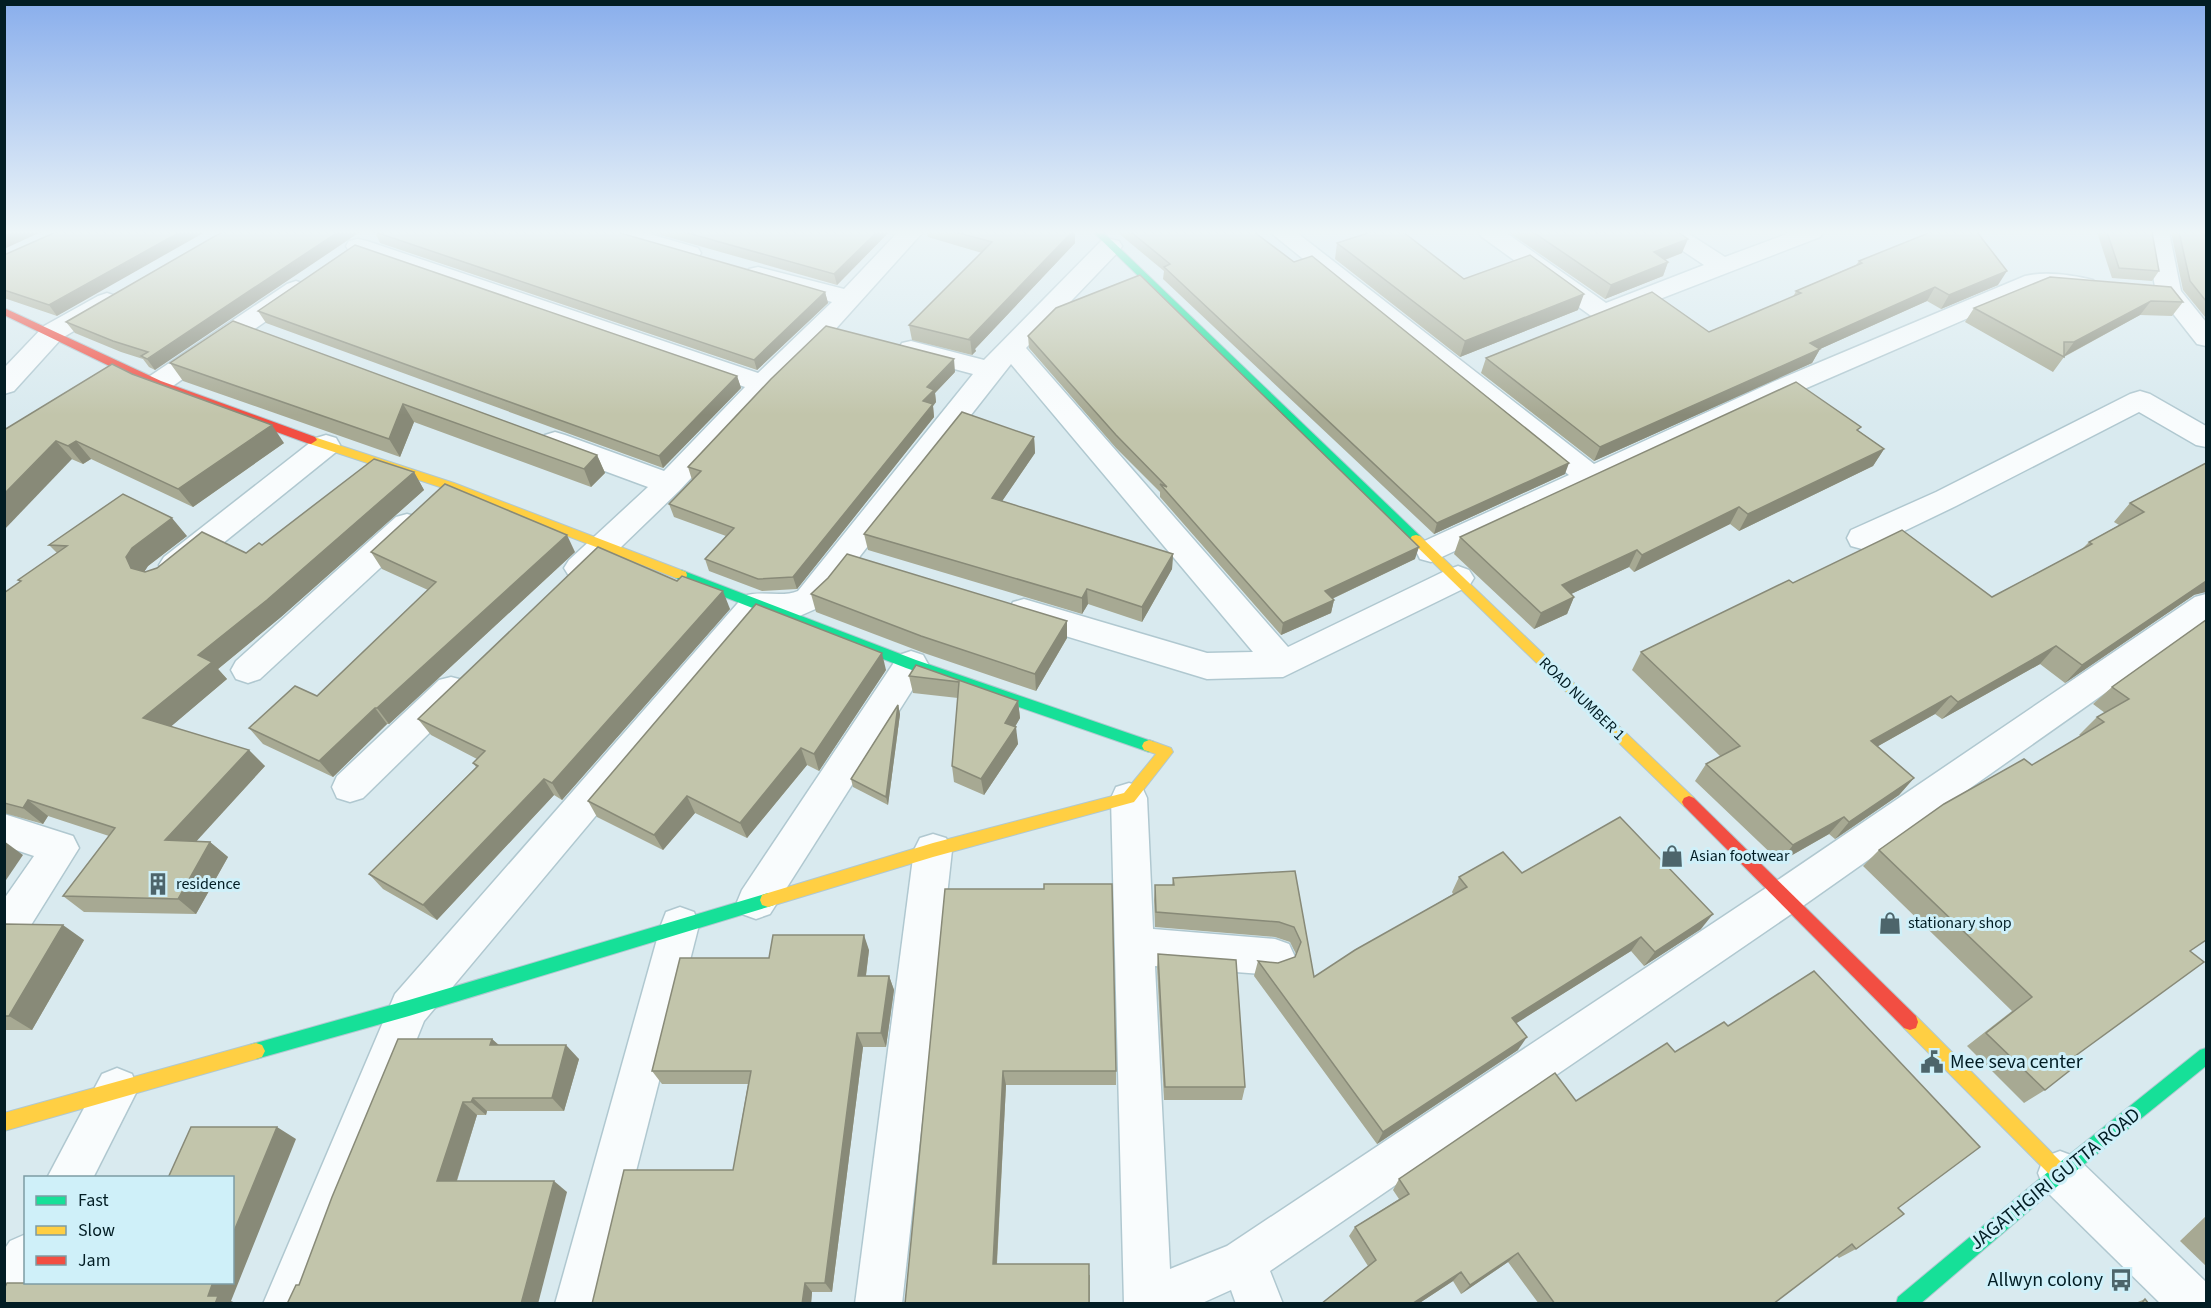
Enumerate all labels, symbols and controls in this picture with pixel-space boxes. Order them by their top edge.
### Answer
street label: ROAD NUMBER 1 [1534,652,1630,746]
shop icon: Asian footwear [1659,843,1685,869]
place label: Asian footwear [1690,845,1790,867]
building icon: residence [145,871,171,897]
place label: residence [176,873,240,895]
shop icon: stationary shop [1877,910,1903,936]
place label: stationary shop [1908,912,2012,934]
place label: Mee seva center [1950,1048,2083,1076]
public building icon: Mee seva center [1919,1049,1945,1075]
street label: JAGATHGIRI GUTTA ROAD [1964,1101,2146,1257]
legend [24,1176,234,1284]
text: Fast [78,1188,109,1213]
text: Slow [78,1218,115,1243]
text: Jam [78,1248,111,1273]
place label: Allwyn colony [1988,1266,2104,1294]
bus stop icon: Allwyn colony [2108,1267,2134,1293]

